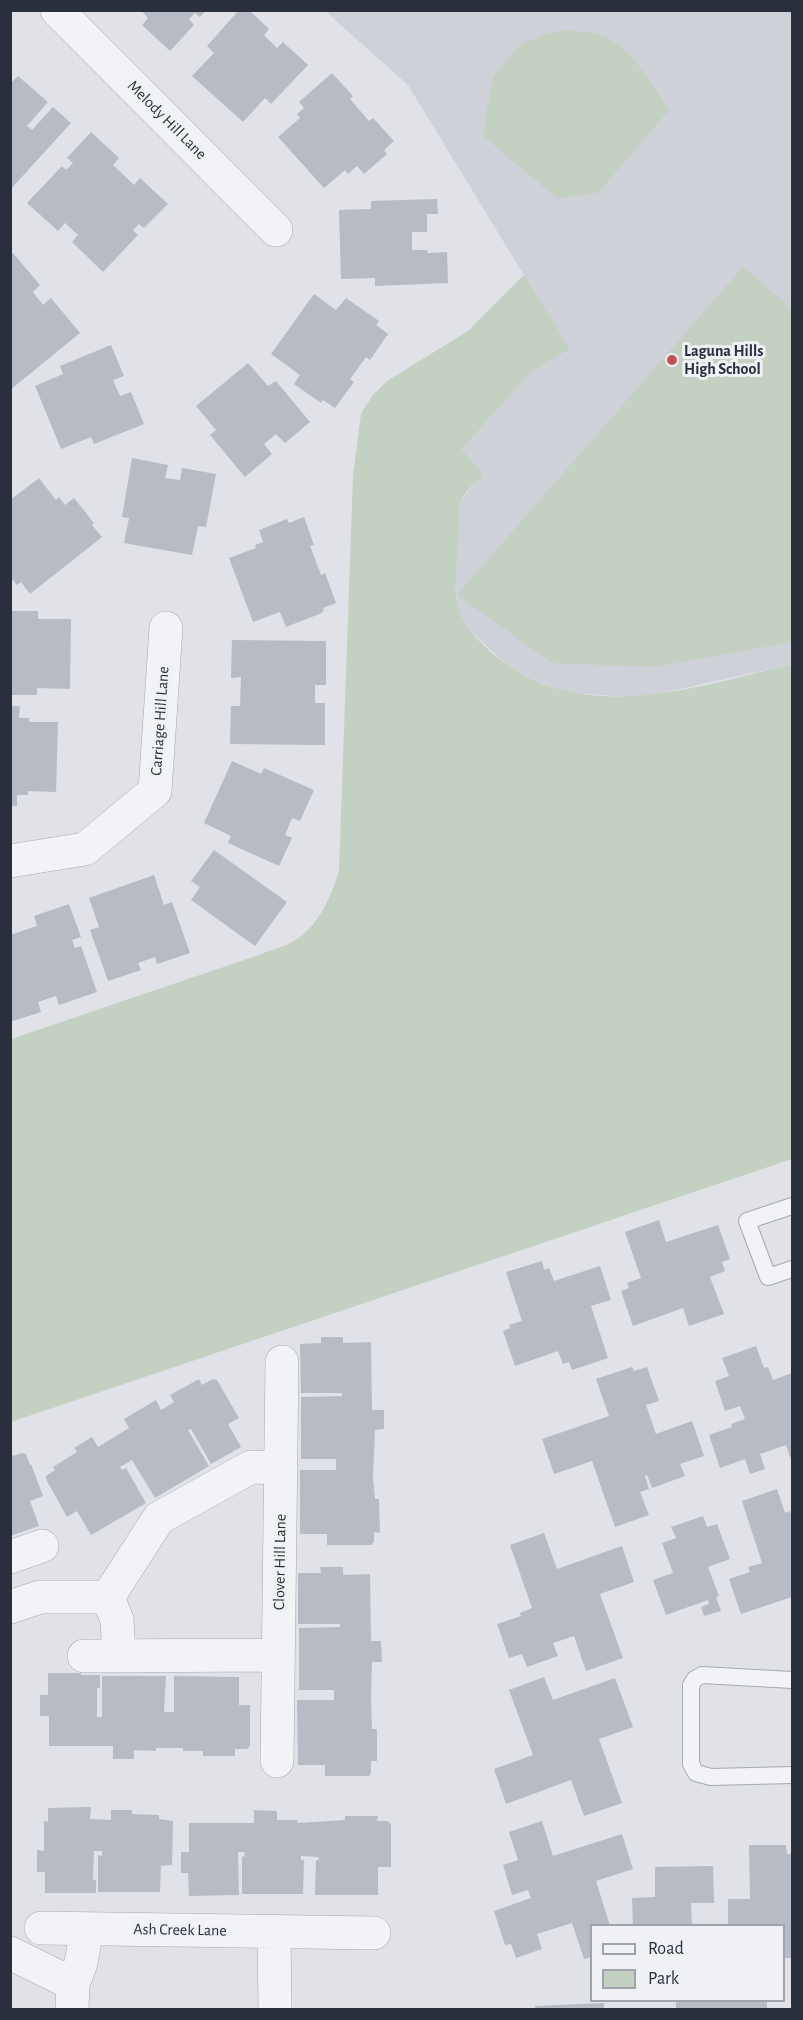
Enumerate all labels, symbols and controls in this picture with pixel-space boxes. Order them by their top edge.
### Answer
street label: Melody Hill Lane [123,76,211,164]
place label: Laguna Hills High School [684,341,763,379]
marker: Laguna Hills High School [665,353,679,367]
street label: Carriage Hill Lane [147,666,173,776]
street label: Clover Hill Lane [270,1514,290,1610]
street label: Ash Creek Lane [133,1920,227,1940]
legend [590,1924,785,2002]
text: Road [648,1940,684,1958]
text: Park [648,1970,679,1988]

